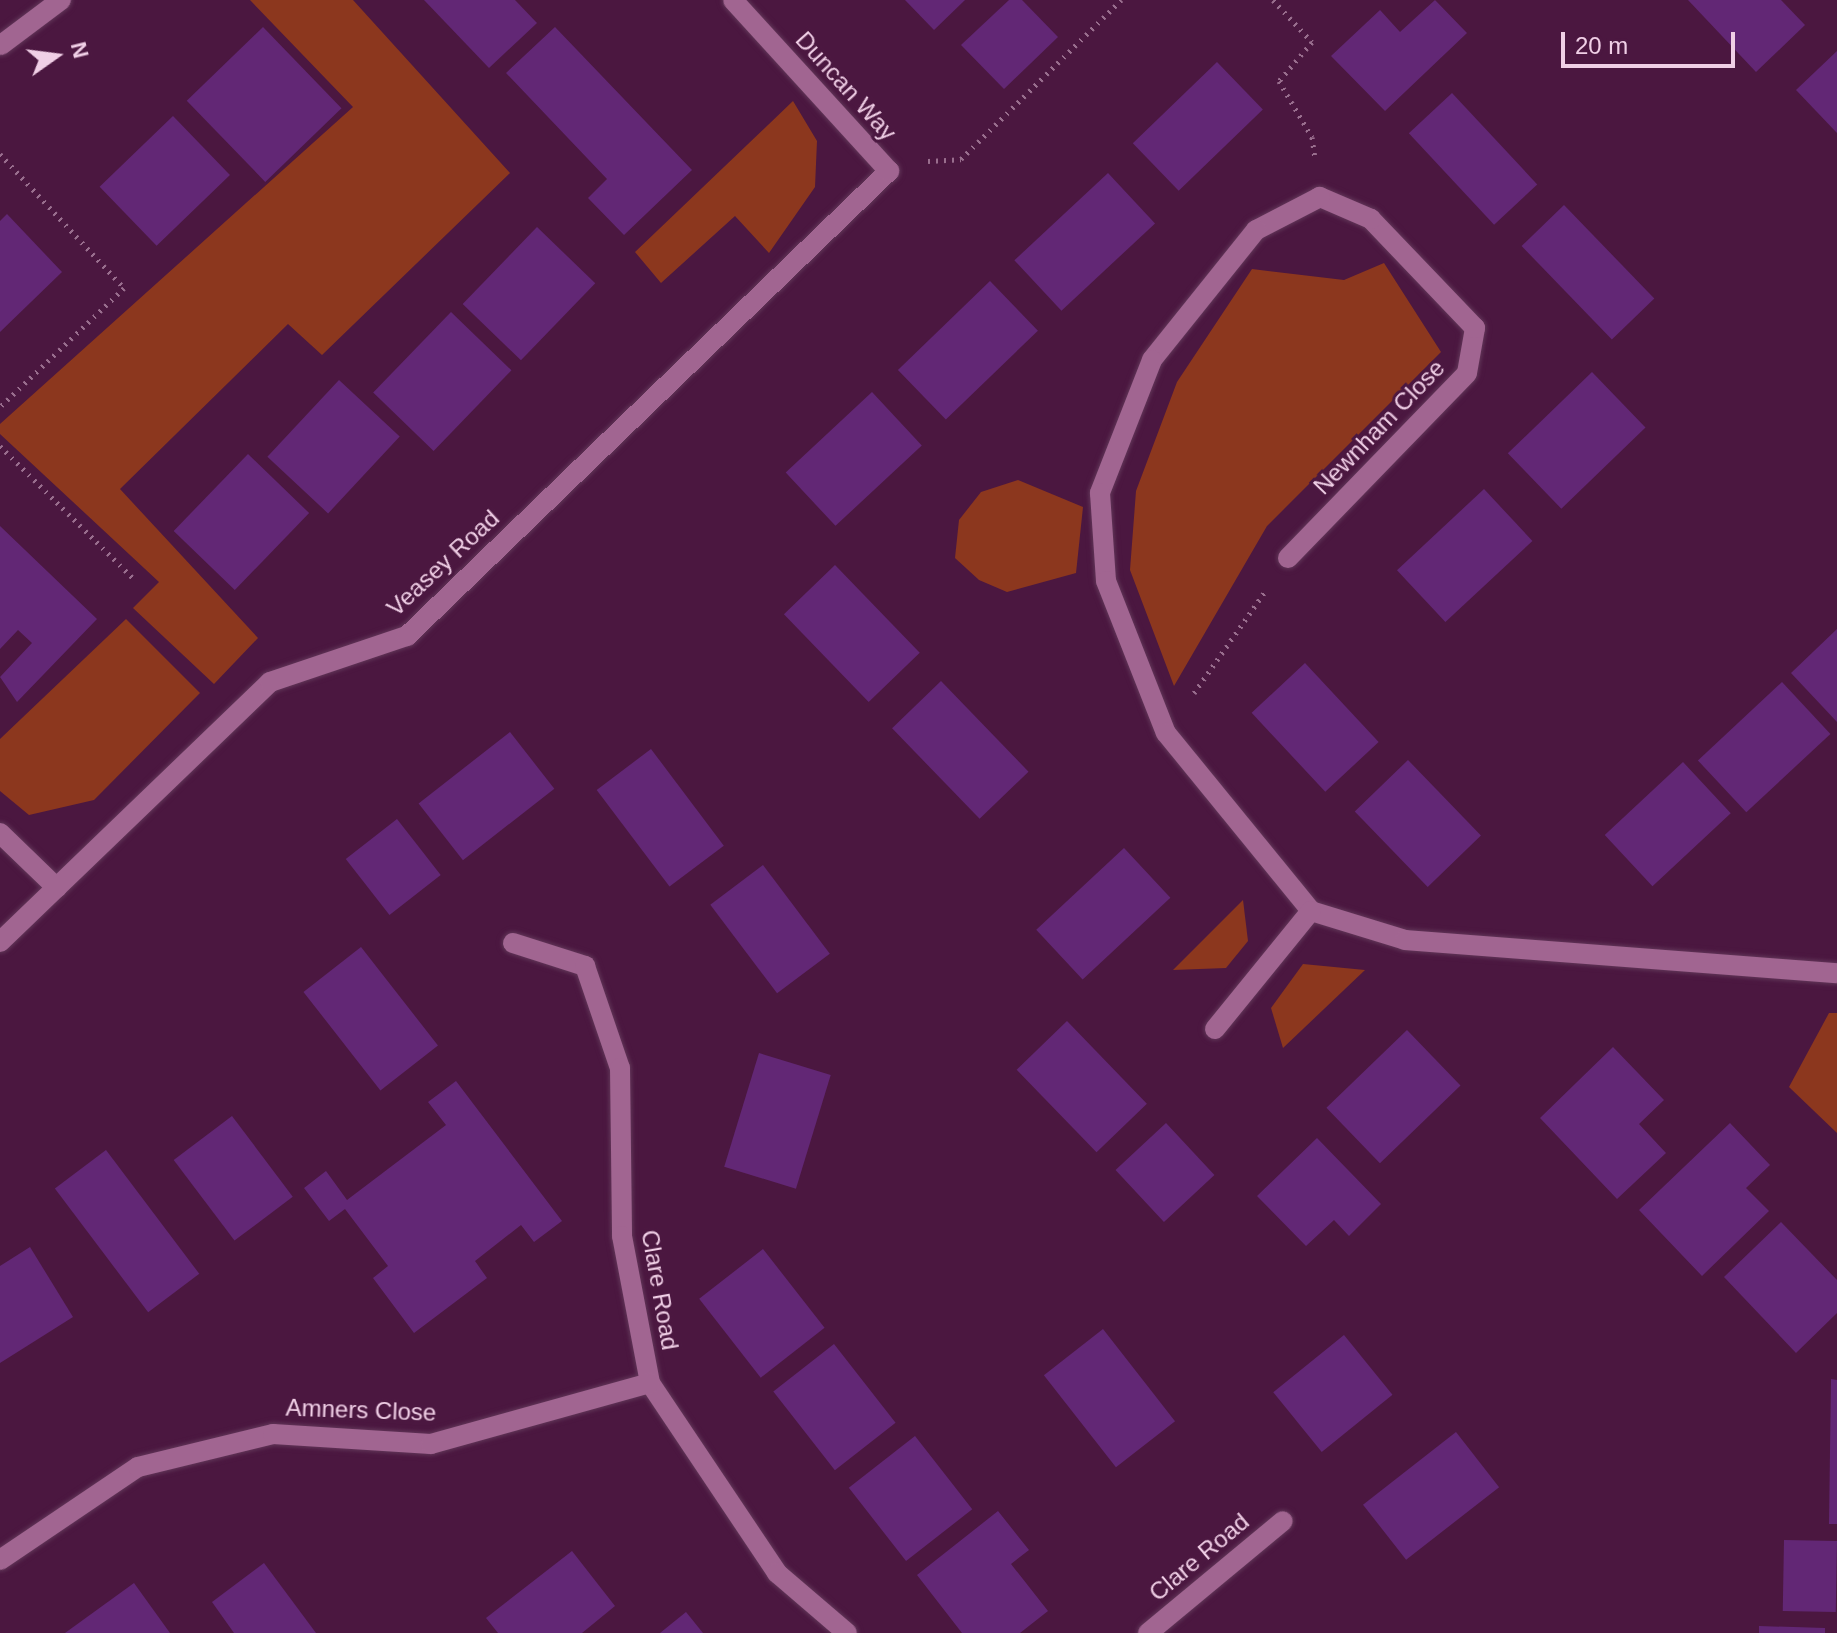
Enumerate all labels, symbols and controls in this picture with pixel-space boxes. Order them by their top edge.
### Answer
north arrow [16,16,96,96]
scale bar [1565,16,1739,66]
street label: Duncan Way [790,26,902,146]
text: 20 m [1575,32,1628,59]
text: N [66,39,94,61]
street label: Newnham Close [1307,354,1451,500]
street label: Veasey Road [381,504,505,622]
street label: Clare Road [635,1228,685,1352]
street label: Amners Close [285,1393,437,1427]
street label: Clare Road [1143,1507,1255,1607]

